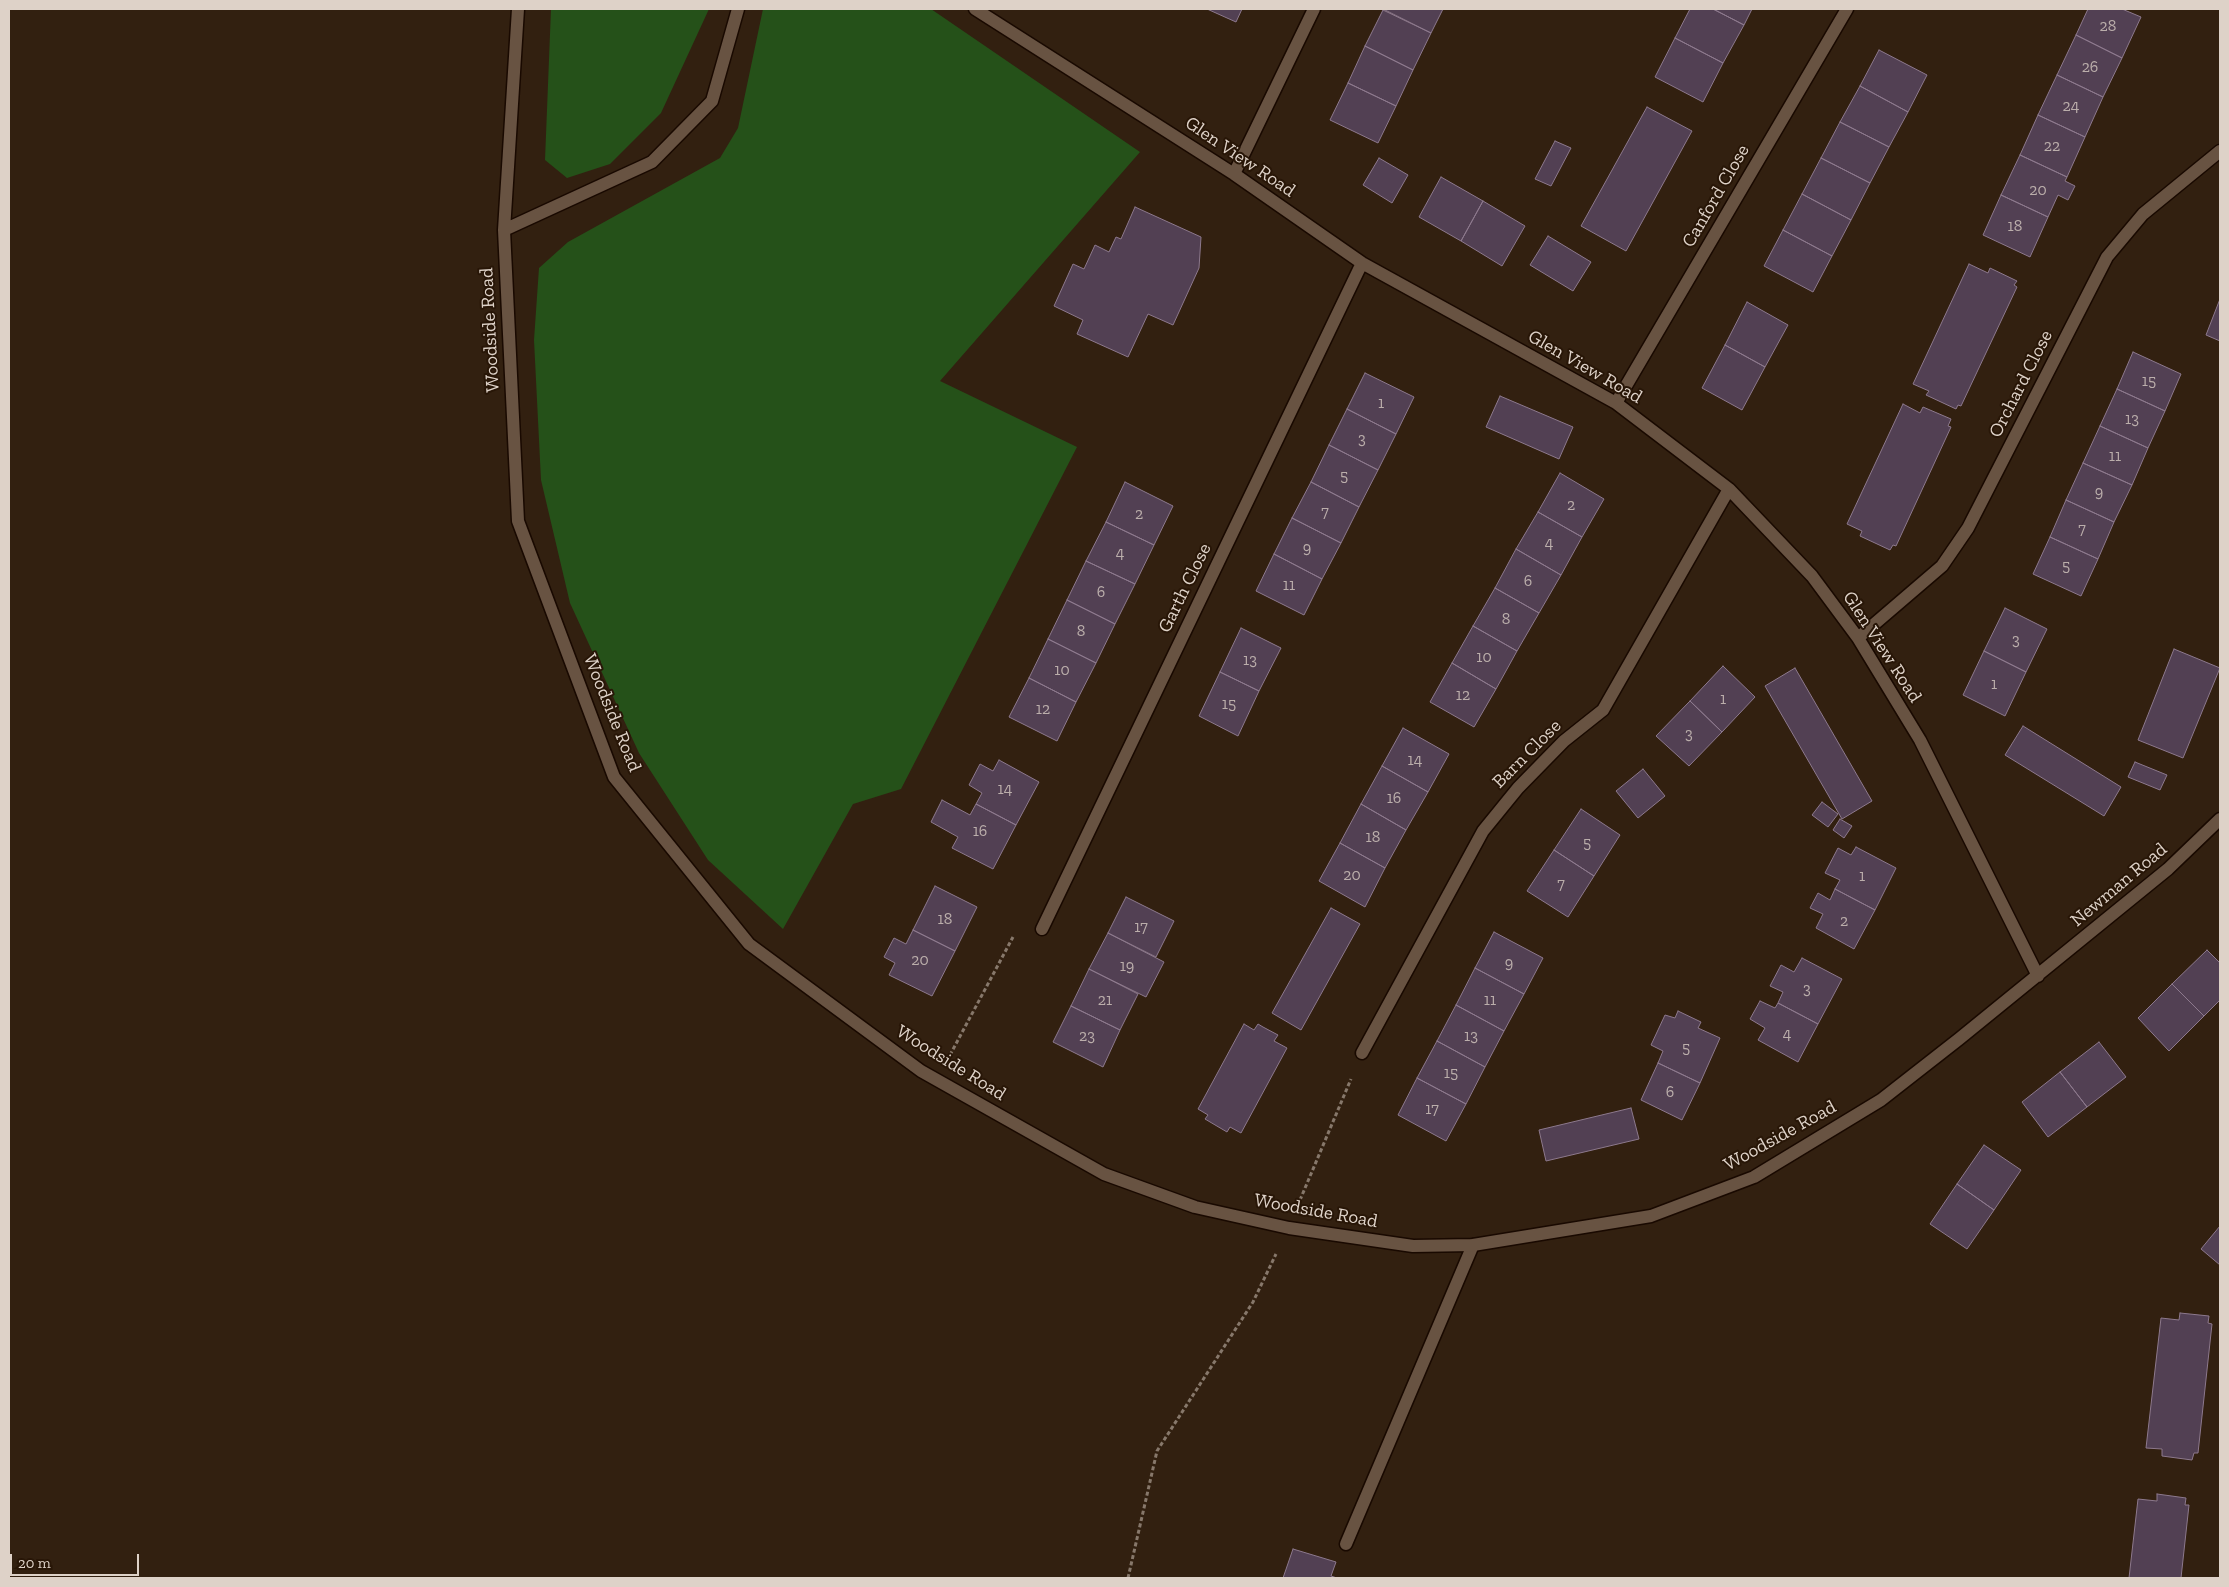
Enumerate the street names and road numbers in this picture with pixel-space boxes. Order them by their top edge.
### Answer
street label: Glen View Road [1181,112,1299,202]
street label: Canford Close [1677,140,1755,252]
street label: Woodside Road [475,267,505,393]
street label: Glen View Road [1524,325,1646,409]
street label: Orchard Close [1984,326,2058,442]
street label: Garth Close [1154,540,1216,636]
street label: Glen View Road [1838,587,1926,707]
street label: Woodside Road [578,651,646,775]
street label: Barn Close [1488,715,1566,793]
street label: Newman Road [2066,838,2172,932]
street label: Woodside Road [892,1020,1010,1106]
street label: Woodside Road [1720,1096,1840,1176]
street label: Woodside Road [1252,1189,1380,1233]

